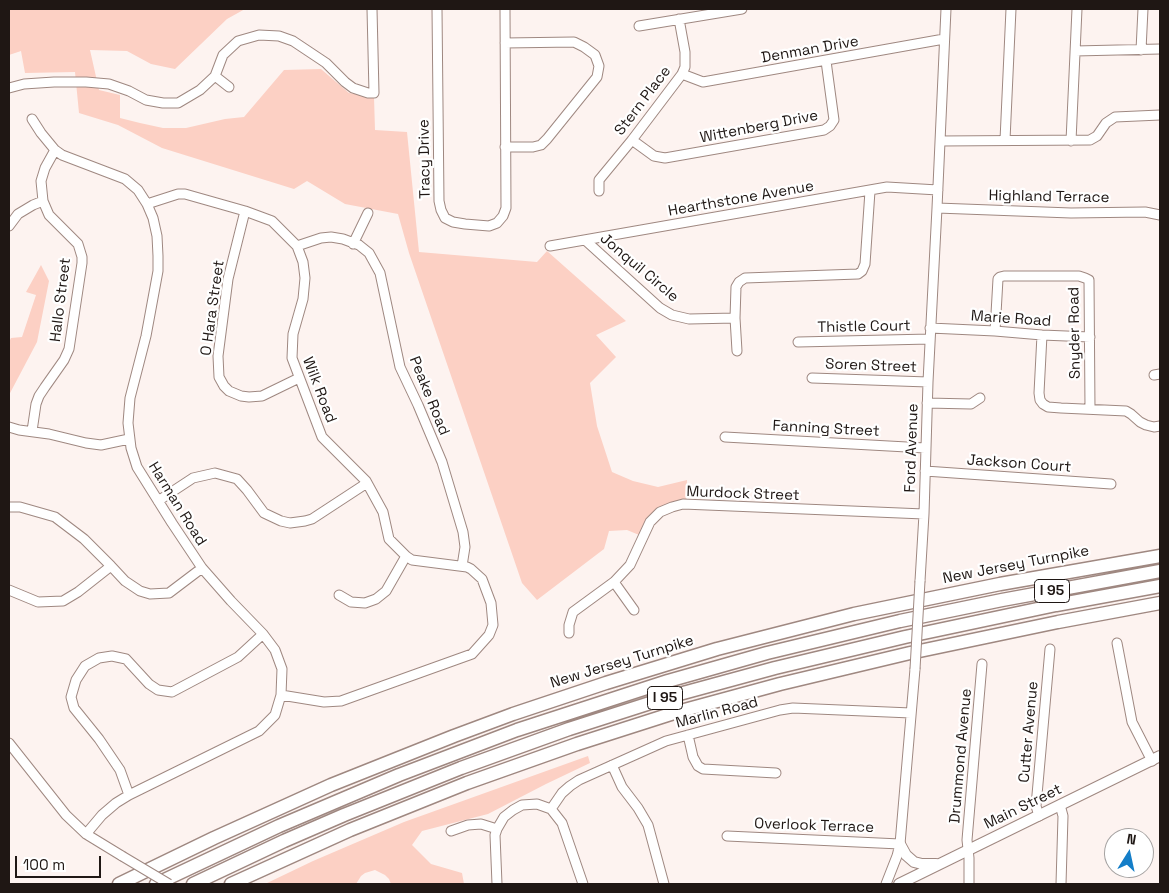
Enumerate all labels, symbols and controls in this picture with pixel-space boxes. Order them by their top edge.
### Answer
street label: Denman Drive [760,33,860,67]
street label: Stern Place [611,63,675,139]
street label: Wittenberg Drive [698,107,820,147]
street label: Tracy Drive [415,119,435,199]
street label: Hearthstone Avenue [667,177,815,221]
street label: Highland Terrace [988,187,1110,207]
street label: Jonquil Circle [596,230,682,306]
street label: Hallo Street [47,257,75,343]
street label: O Hara Street [197,259,229,357]
street label: Snyder Road [1065,287,1085,379]
street label: Marie Road [970,307,1052,331]
street label: Thistle Court [817,317,911,337]
street label: Wilk Road [298,354,340,426]
street label: Peake Road [405,354,453,438]
street label: Soren Street [825,355,917,377]
street label: Ford Avenue [901,403,923,493]
street label: Fanning Street [772,417,880,441]
street label: Jackson Court [966,451,1072,477]
street label: Harman Road [144,459,210,549]
street label: Murdock Street [686,483,800,505]
street label: New Jersey Turnpike [941,542,1091,588]
road number: I 95 [1034,580,1070,602]
street label: New Jersey Turnpike [548,632,696,692]
street label: Cutter Avenue [1016,680,1042,784]
road number: I 95 [648,686,682,710]
street label: Drummond Avenue [946,688,976,824]
street label: Marlin Road [674,693,760,733]
street label: Main Street [981,780,1065,834]
street label: Overlook Terrace [754,815,874,837]
north arrow [1104,828,1154,878]
text: N [1125,830,1138,849]
scale bar [18,846,104,878]
text: 100 m [23,855,65,874]

